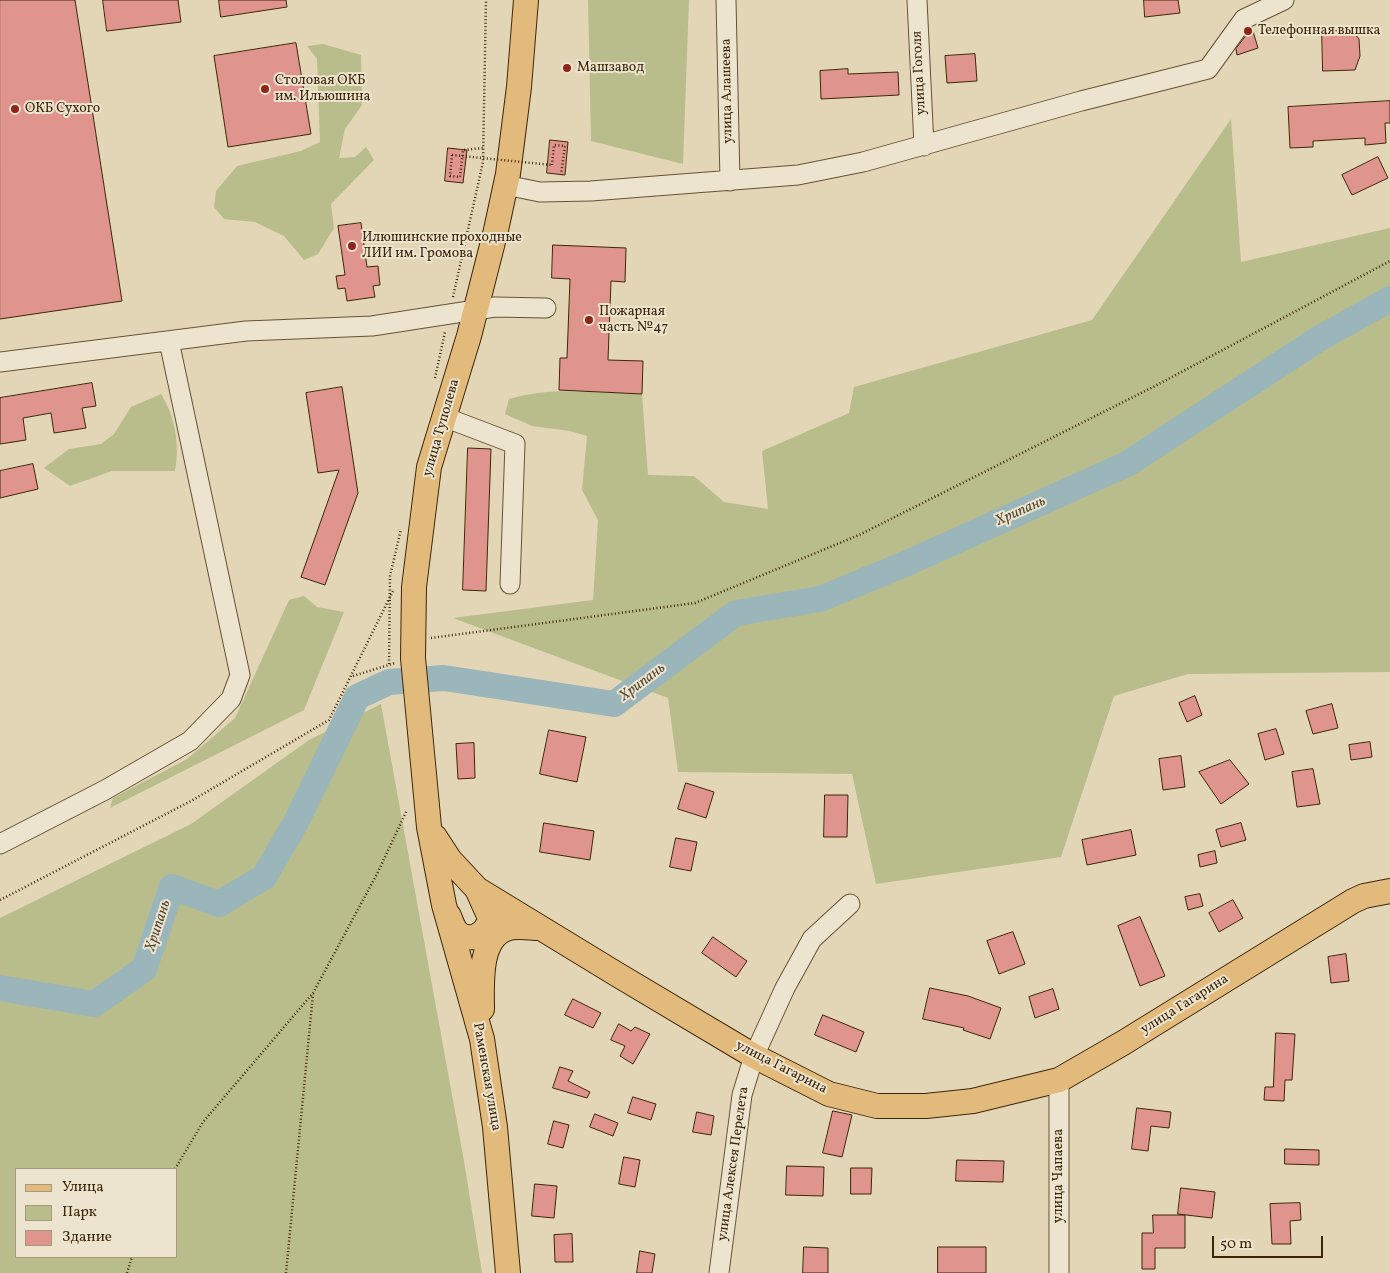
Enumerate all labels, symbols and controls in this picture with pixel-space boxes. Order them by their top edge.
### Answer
place label: Телефонная вышка [1258,23,1381,39]
marker: Телефонная вышка [1242,25,1254,37]
street label: улица Гоголя [909,30,931,116]
street label: улица Алашеева [719,38,737,144]
place label: Машзавод [577,60,644,76]
marker: Машзавод [561,62,573,74]
place label: Столовая ОКБ им. Ильюшина [275,73,370,105]
marker: Столовая ОКБ им. Ильюшина [259,83,271,95]
place label: ОКБ Сухого [25,101,100,117]
marker: ОКБ Сухого [9,103,21,115]
place label: Илюшинские проходные ЛИИ им. Громова [362,230,522,262]
marker: Илюшинские проходные ЛИИ им. Громова [346,240,358,252]
place label: Пожарная часть №47 [599,304,668,336]
marker: Пожарная часть №47 [583,314,595,326]
street label: улица Туполева [420,377,464,479]
water label: Хрипань [993,493,1049,531]
water label: Хрипань [617,660,669,706]
water label: Хрипань [142,898,176,954]
street label: улица Гагарина [1138,971,1232,1039]
street label: Раменская улица [468,1022,504,1132]
street label: улица Гагарина [732,1038,830,1098]
street label: улица Алексея Перелета [715,1086,753,1242]
street label: улица Чапаева [1051,1129,1067,1223]
legend [15,1168,178,1258]
text: Улица [62,1177,104,1198]
text: Парк [62,1202,97,1223]
scale bar [1215,1226,1326,1258]
text: Здание [62,1227,112,1248]
text: 50 m [1220,1234,1252,1255]

